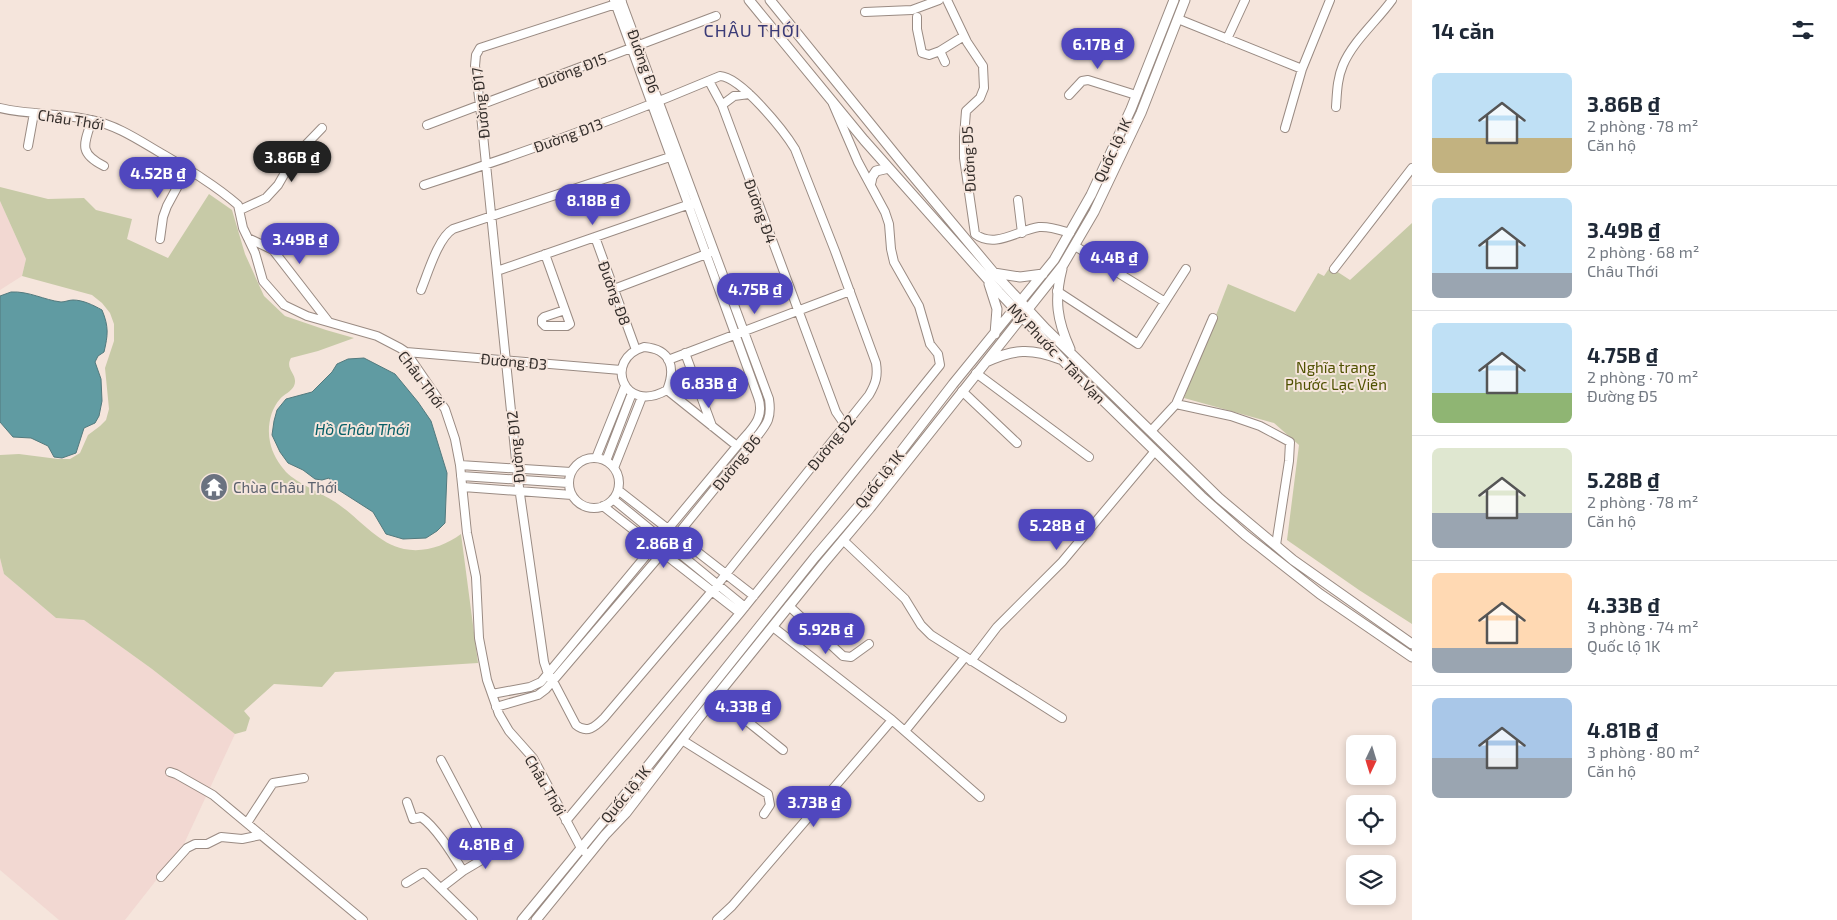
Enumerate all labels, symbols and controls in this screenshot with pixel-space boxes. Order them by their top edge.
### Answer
icon: filters [1789,16,1817,44]
text: 14 căn [1432,18,1494,43]
district label: CHÂU THỚI [703,19,801,41]
street label: Đường Đ6 [624,27,664,95]
pin: 6.17B ₫ [1052,28,1144,70]
text: 6.17B ₫ [1072,34,1124,53]
street label: Đường Đ15 [535,49,609,91]
street label: Đường Đ17 [467,66,493,140]
text: 3.86B ₫ [1587,91,1660,116]
icon: home [1472,93,1532,153]
street label: Châu Thới [37,105,105,133]
street label: Đường Đ13 [531,114,605,156]
street label: Quốc lộ 1K [1089,115,1136,185]
text: 2 phòng · 78 m² [1587,116,1698,135]
street label: Đường D5 [957,126,979,192]
text: Căn hộ [1587,135,1636,154]
pin: 3.86B ₫ [246,140,338,183]
text: 3.86B ₫ [264,147,320,166]
pin: 4.52B ₫ [112,156,204,199]
text: 4.52B ₫ [130,163,186,182]
street label: Đường Đ4 [741,176,781,246]
pin: 8.18B ₫ [547,184,639,226]
text: 8.18B ₫ [566,190,620,209]
text: 3.49B ₫ [1587,217,1660,242]
icon: home [1472,218,1532,278]
pin: 3.49B ₫ [254,222,346,265]
text: 3.49B ₫ [272,229,328,248]
pin: 4.4B ₫ [1073,240,1155,283]
text: 2 phòng · 68 m² [1587,242,1699,261]
text: 4.4B ₫ [1090,247,1138,266]
street label: Đường Đ8 [595,258,635,328]
text: Châu Thới [1587,261,1658,280]
pin: 4.75B ₫ [709,272,801,315]
text: 4.75B ₫ [728,279,782,298]
street label: Mỹ Phước - Tân Vạn [1004,299,1110,407]
text: 4.75B ₫ [1587,342,1658,367]
icon: home [1472,343,1532,403]
street label: Châu Thới [395,347,449,411]
street label: Đường Đ3 [480,349,548,373]
park label: Nghĩa trang Phước Lạc Viên [1285,358,1387,393]
pin: 6.83B ₫ [663,366,755,409]
text: 2 phòng · 70 m² [1587,367,1698,386]
text: 6.83B ₫ [681,373,737,392]
text: Đường Đ5 [1587,386,1658,405]
street label: Đường Đ12 [502,410,528,484]
street label: Đường Đ2 [803,410,859,474]
water label: Hồ Châu Thới [315,419,409,438]
street label: Đường Đ6 [708,430,764,494]
street label: Quốc lộ 1K [851,446,908,512]
text: 5.28B ₫ [1587,467,1659,492]
icon: home [1472,468,1532,528]
temple icon: Chùa Châu Thới [199,472,229,502]
place label: Chùa Châu Thới [233,478,337,496]
text: 2 phòng · 78 m² [1587,492,1698,511]
pin: 5.28B ₫ [1011,508,1103,551]
text: Căn hộ [1587,511,1636,530]
text: 5.28B ₫ [1029,515,1085,534]
pin: 2.86B ₫ [618,526,710,569]
text: 2.86B ₫ [636,533,692,552]
text: 4.33B ₫ [1587,592,1660,617]
icon: home [1472,593,1532,653]
pin: 5.92B ₫ [780,612,872,655]
text: 3 phòng · 74 m² [1587,617,1699,636]
text: 5.92B ₫ [799,619,853,638]
text: Quốc lộ 1K [1587,636,1661,655]
pin: 4.33B ₫ [697,690,789,732]
text: 4.33B ₫ [715,696,771,715]
text: 4.81B ₫ [1587,717,1658,742]
icon: home [1472,718,1532,778]
north arrow [1346,735,1396,785]
map controls [1346,735,1396,905]
text: 3 phòng · 80 m² [1587,742,1700,761]
street label: Châu Thới [521,752,571,818]
street label: Quốc lộ 1K [596,761,655,827]
text: Căn hộ [1587,761,1636,780]
pin: 3.73B ₫ [768,786,860,828]
text: 3.73B ₫ [787,792,841,811]
button: locate [1346,795,1396,845]
pin: 4.81B ₫ [440,828,532,870]
text: 4.81B ₫ [459,834,513,853]
button: layers [1346,855,1396,905]

